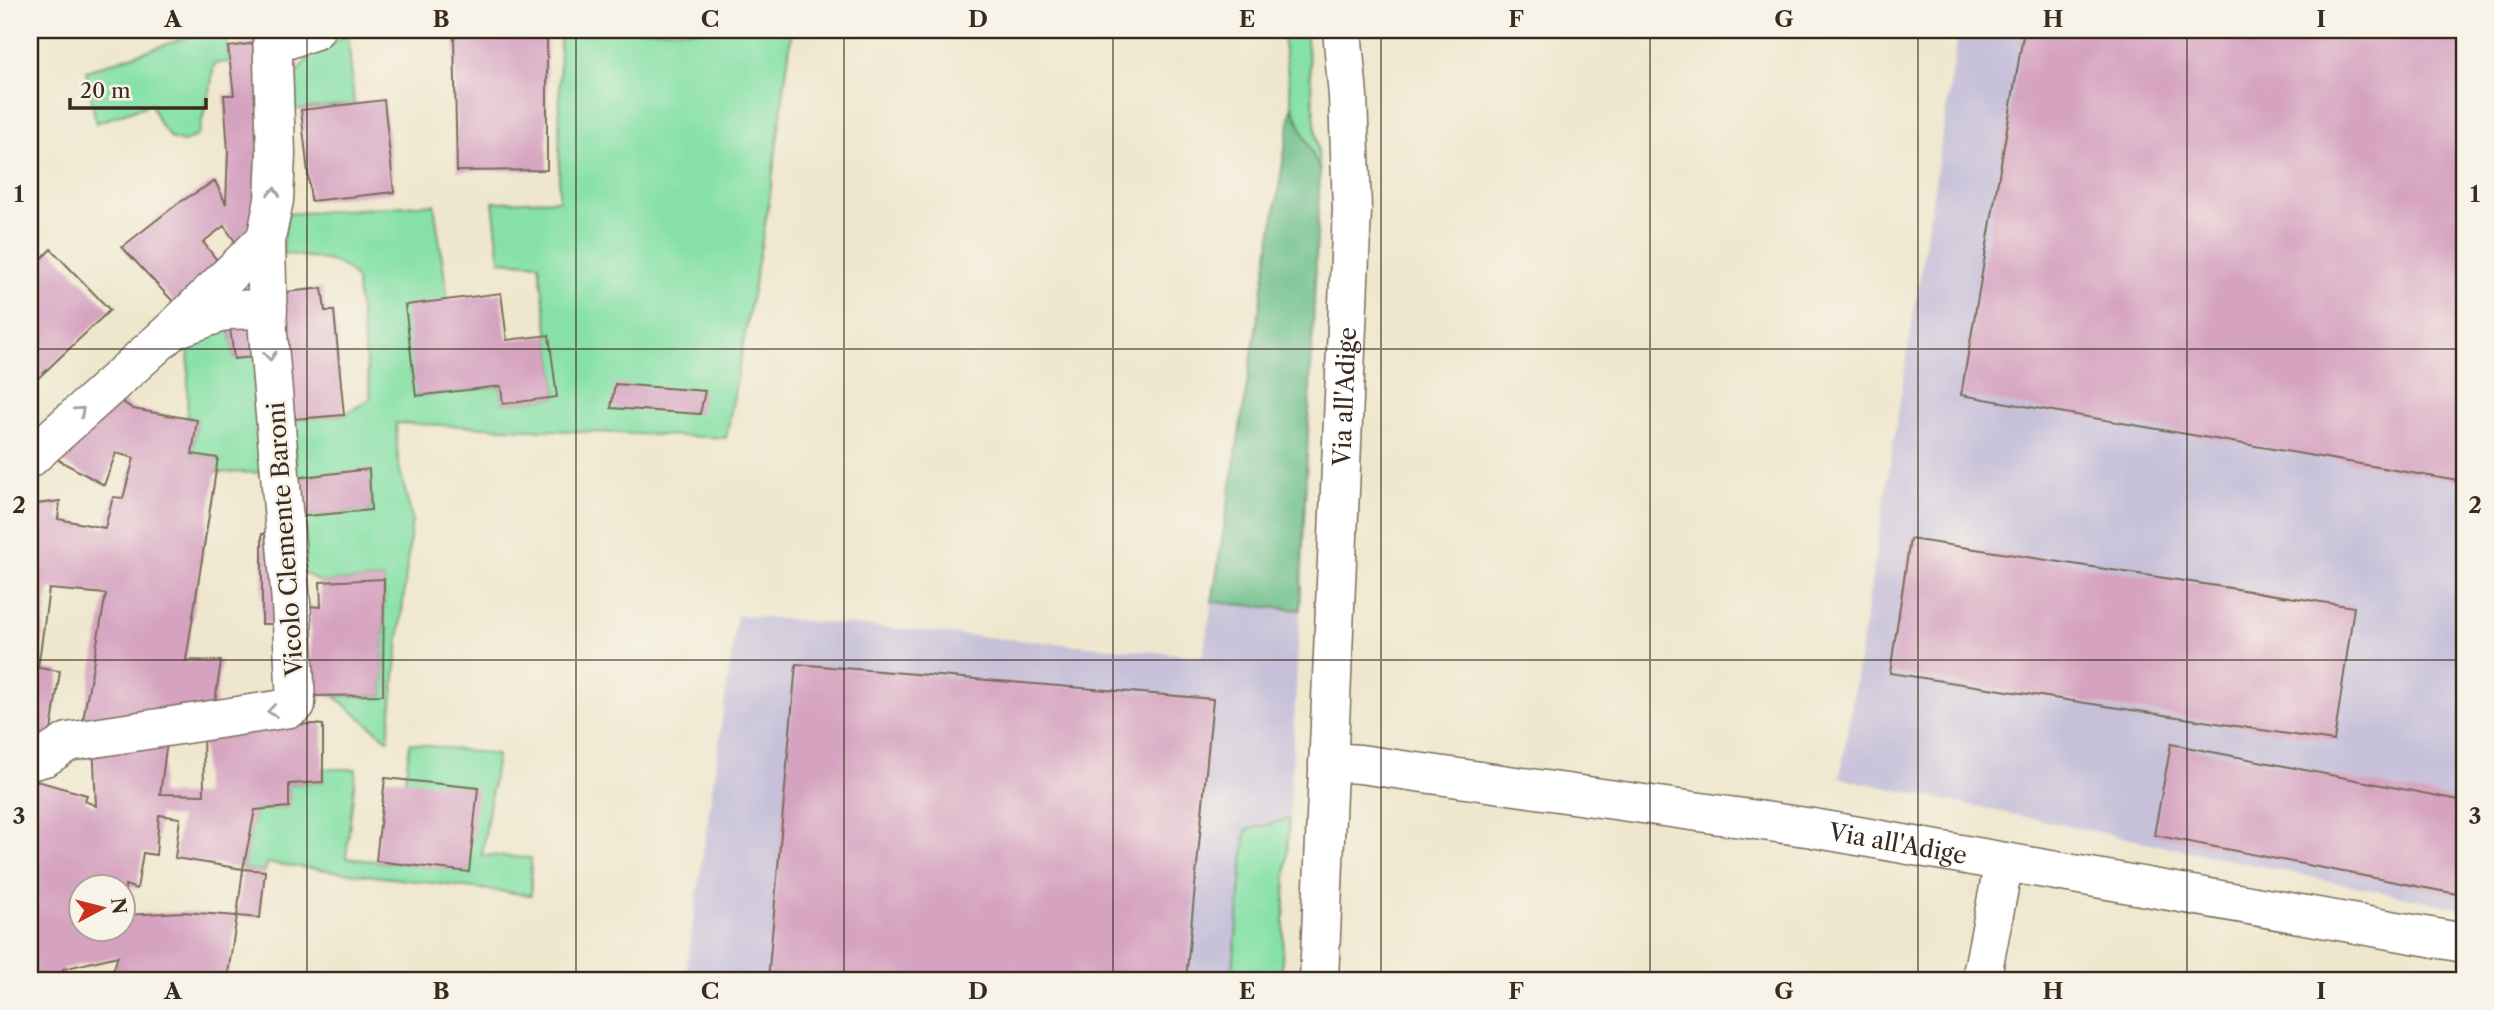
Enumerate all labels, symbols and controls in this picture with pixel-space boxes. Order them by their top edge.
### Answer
text: A [163,5,183,33]
text: B [432,5,450,33]
text: C [701,5,719,33]
text: D [968,5,988,33]
text: E [1239,5,1255,33]
text: F [1508,5,1524,33]
text: G [1774,5,1794,33]
text: H [2043,5,2064,33]
text: I [2316,5,2326,33]
scale bar [70,66,206,110]
text: 20 m [80,78,131,103]
text: 1 [14,180,25,208]
text: 1 [2470,180,2481,208]
one-way arrow [266,186,281,197]
street label: Via all'Adige [1326,326,1361,468]
one-way arrow [263,350,278,362]
street label: Vicolo Clemente Baroni [261,401,309,678]
one-way arrow [72,407,85,420]
text: 2 [12,491,26,519]
text: 2 [2468,491,2482,519]
one-way arrow [266,703,278,718]
text: 3 [13,802,26,830]
text: 3 [2469,802,2482,830]
street label: Via all'Adige [1826,816,1969,869]
north arrow [66,874,136,944]
text: N [106,896,131,916]
text: A [163,977,183,1005]
text: B [432,977,450,1005]
text: C [701,977,719,1005]
text: D [968,977,988,1005]
text: E [1239,977,1255,1005]
text: F [1508,977,1524,1005]
text: G [1774,977,1794,1005]
text: H [2043,977,2064,1005]
text: I [2316,977,2326,1005]

